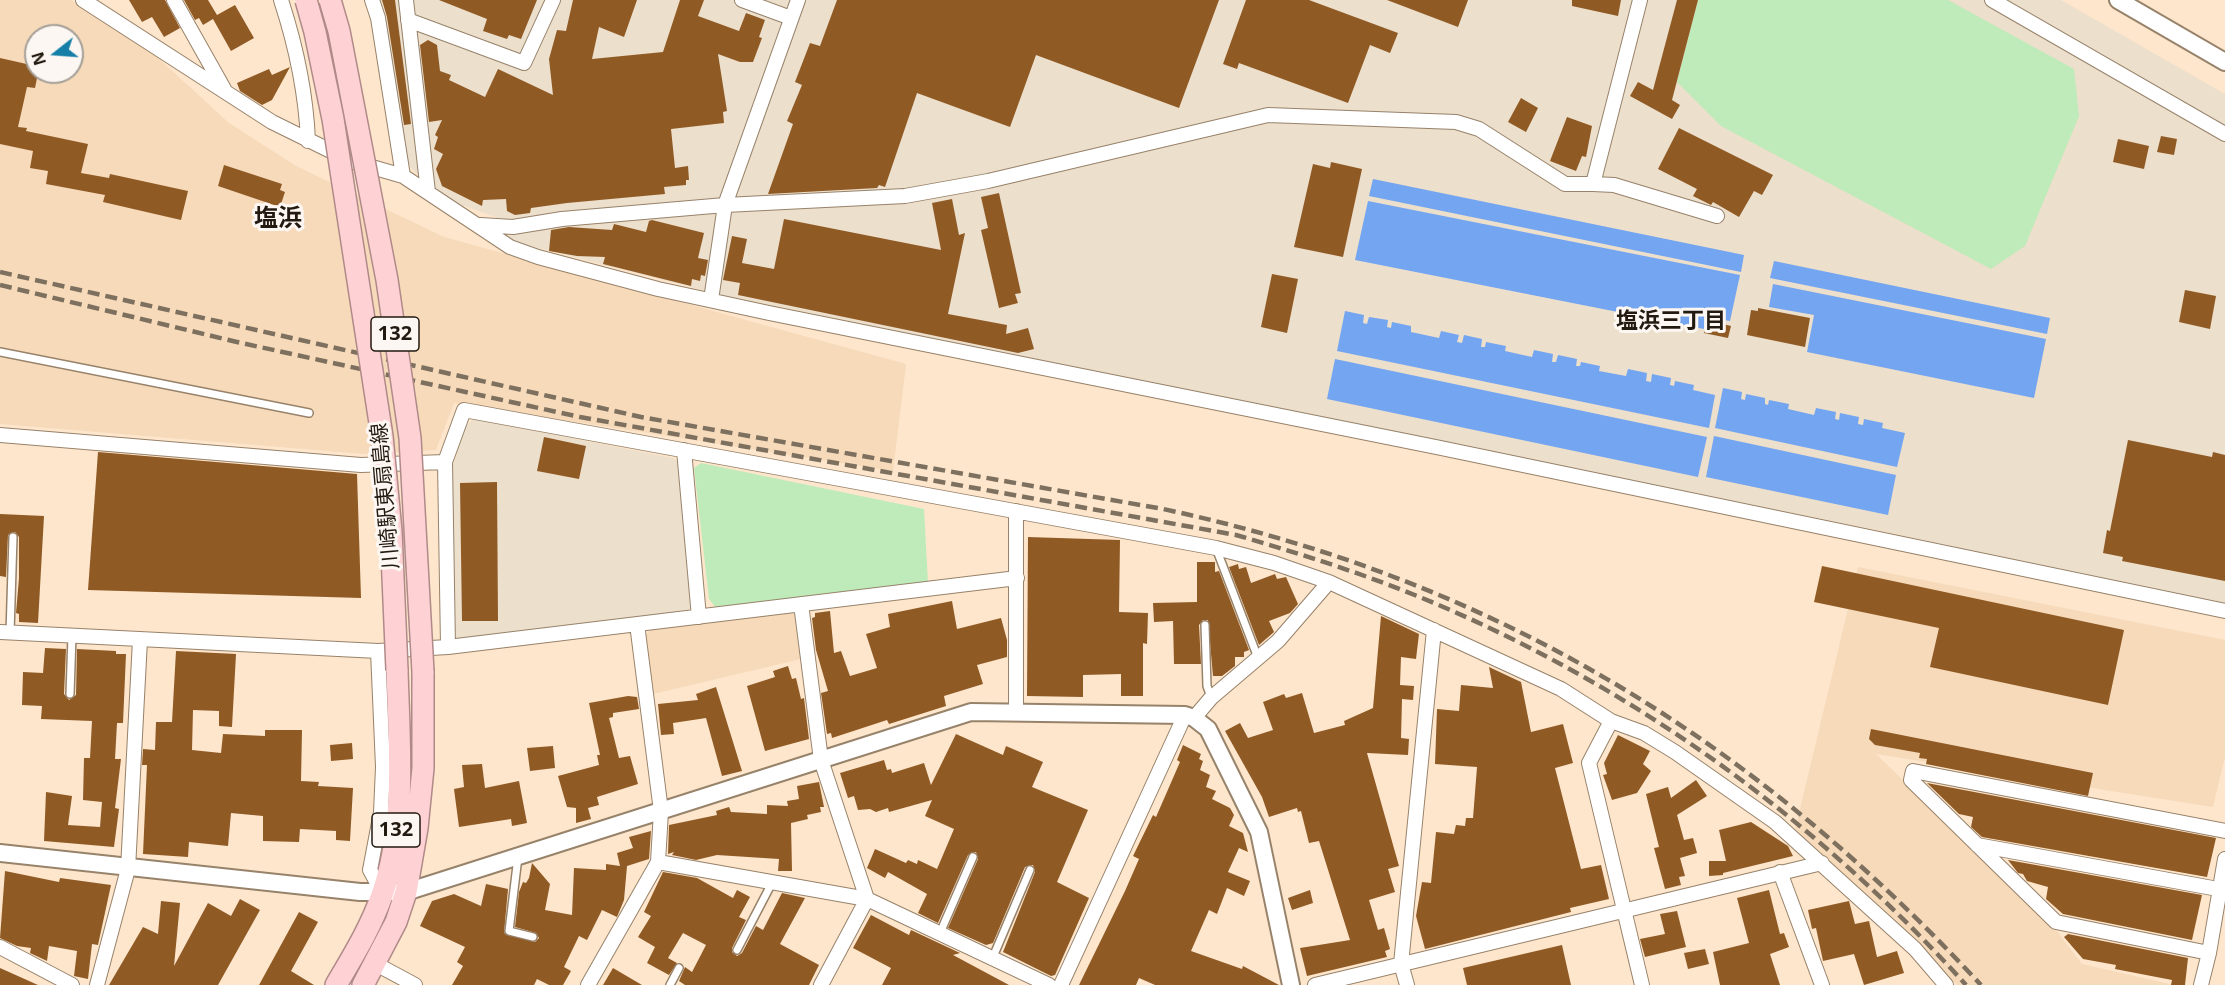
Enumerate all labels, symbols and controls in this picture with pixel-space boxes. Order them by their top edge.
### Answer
north arrow [24,24,84,84]
text: N [26,49,51,68]
district label: 塩浜 [254,205,302,233]
district label: 塩浜三丁目 [1616,309,1726,335]
road number: 132 [371,317,419,351]
street label: 川崎駅東扇島線 [367,422,405,570]
road number: 132 [372,813,420,847]

